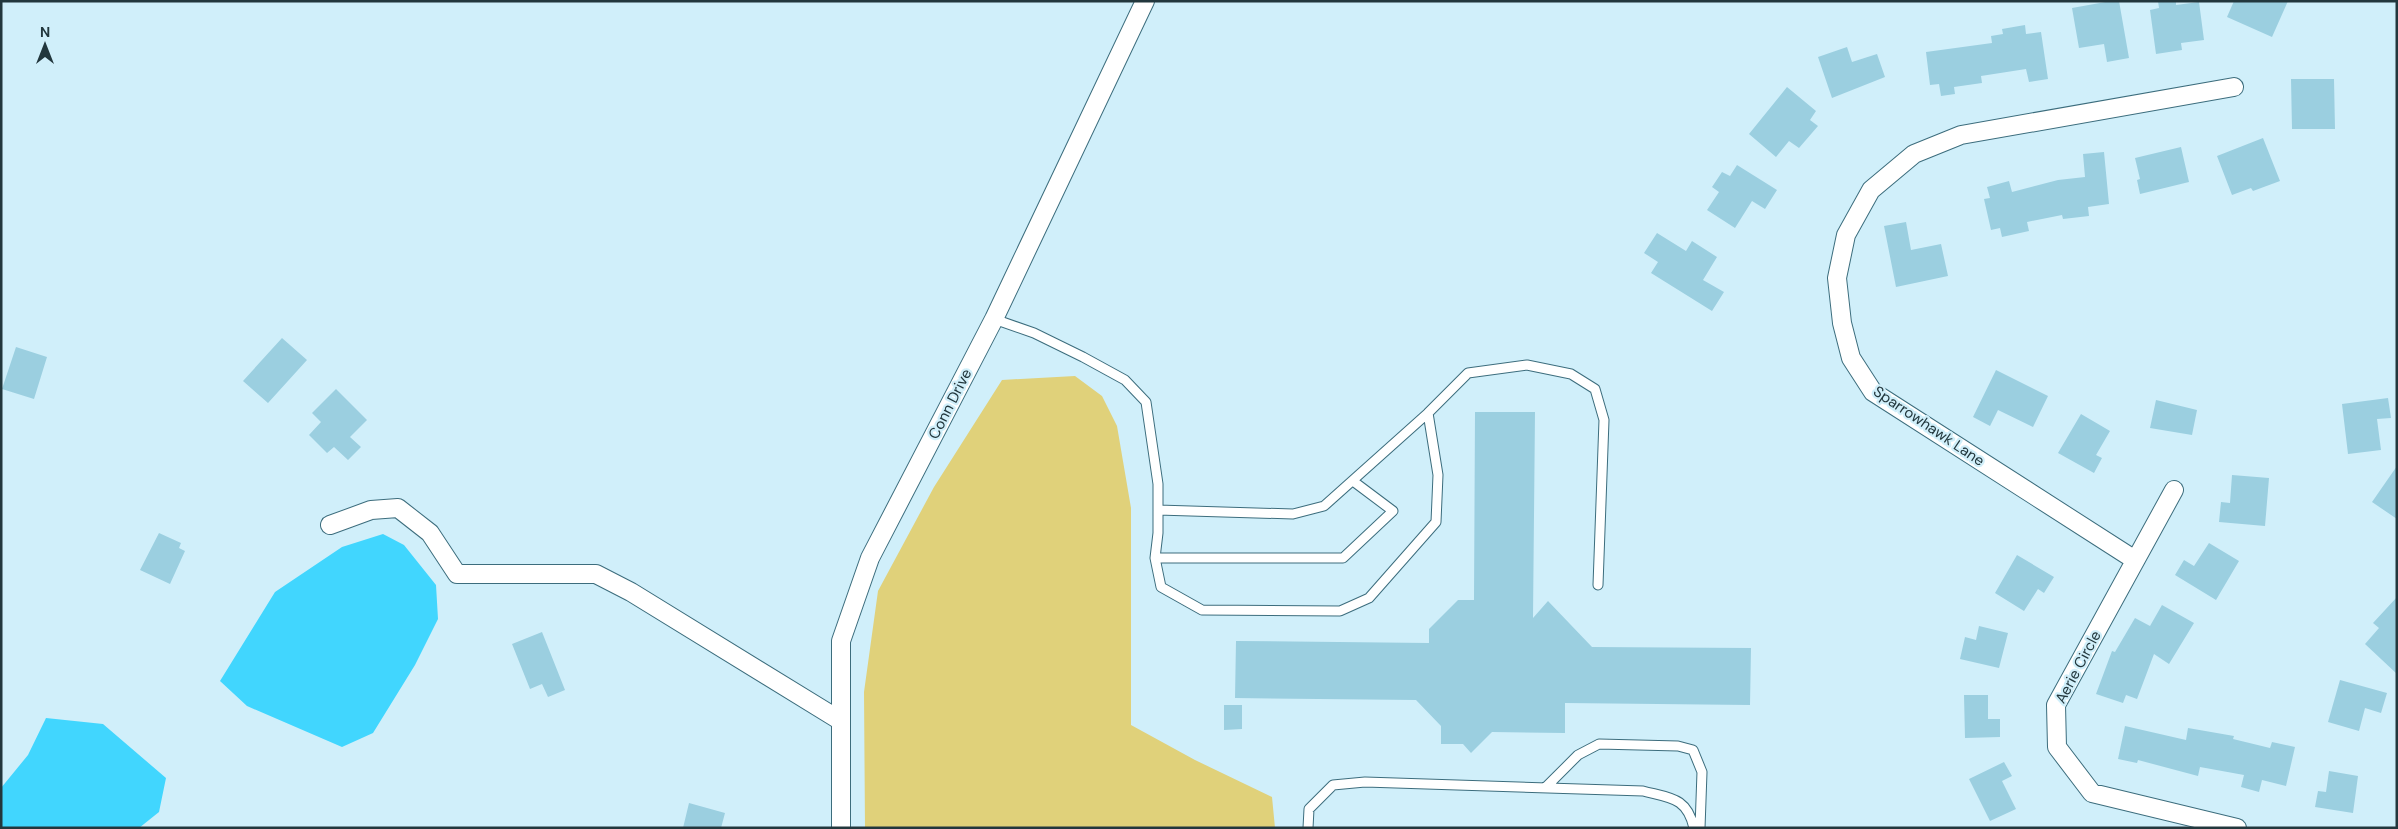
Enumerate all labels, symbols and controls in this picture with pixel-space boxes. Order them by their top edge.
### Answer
north arrow [20,20,70,70]
text: N [40,23,50,41]
street label: Conn Drive [924,365,976,443]
street label: Sparrowhawk Lane [1870,381,1988,471]
street label: Aerie Circle [2050,627,2106,707]

